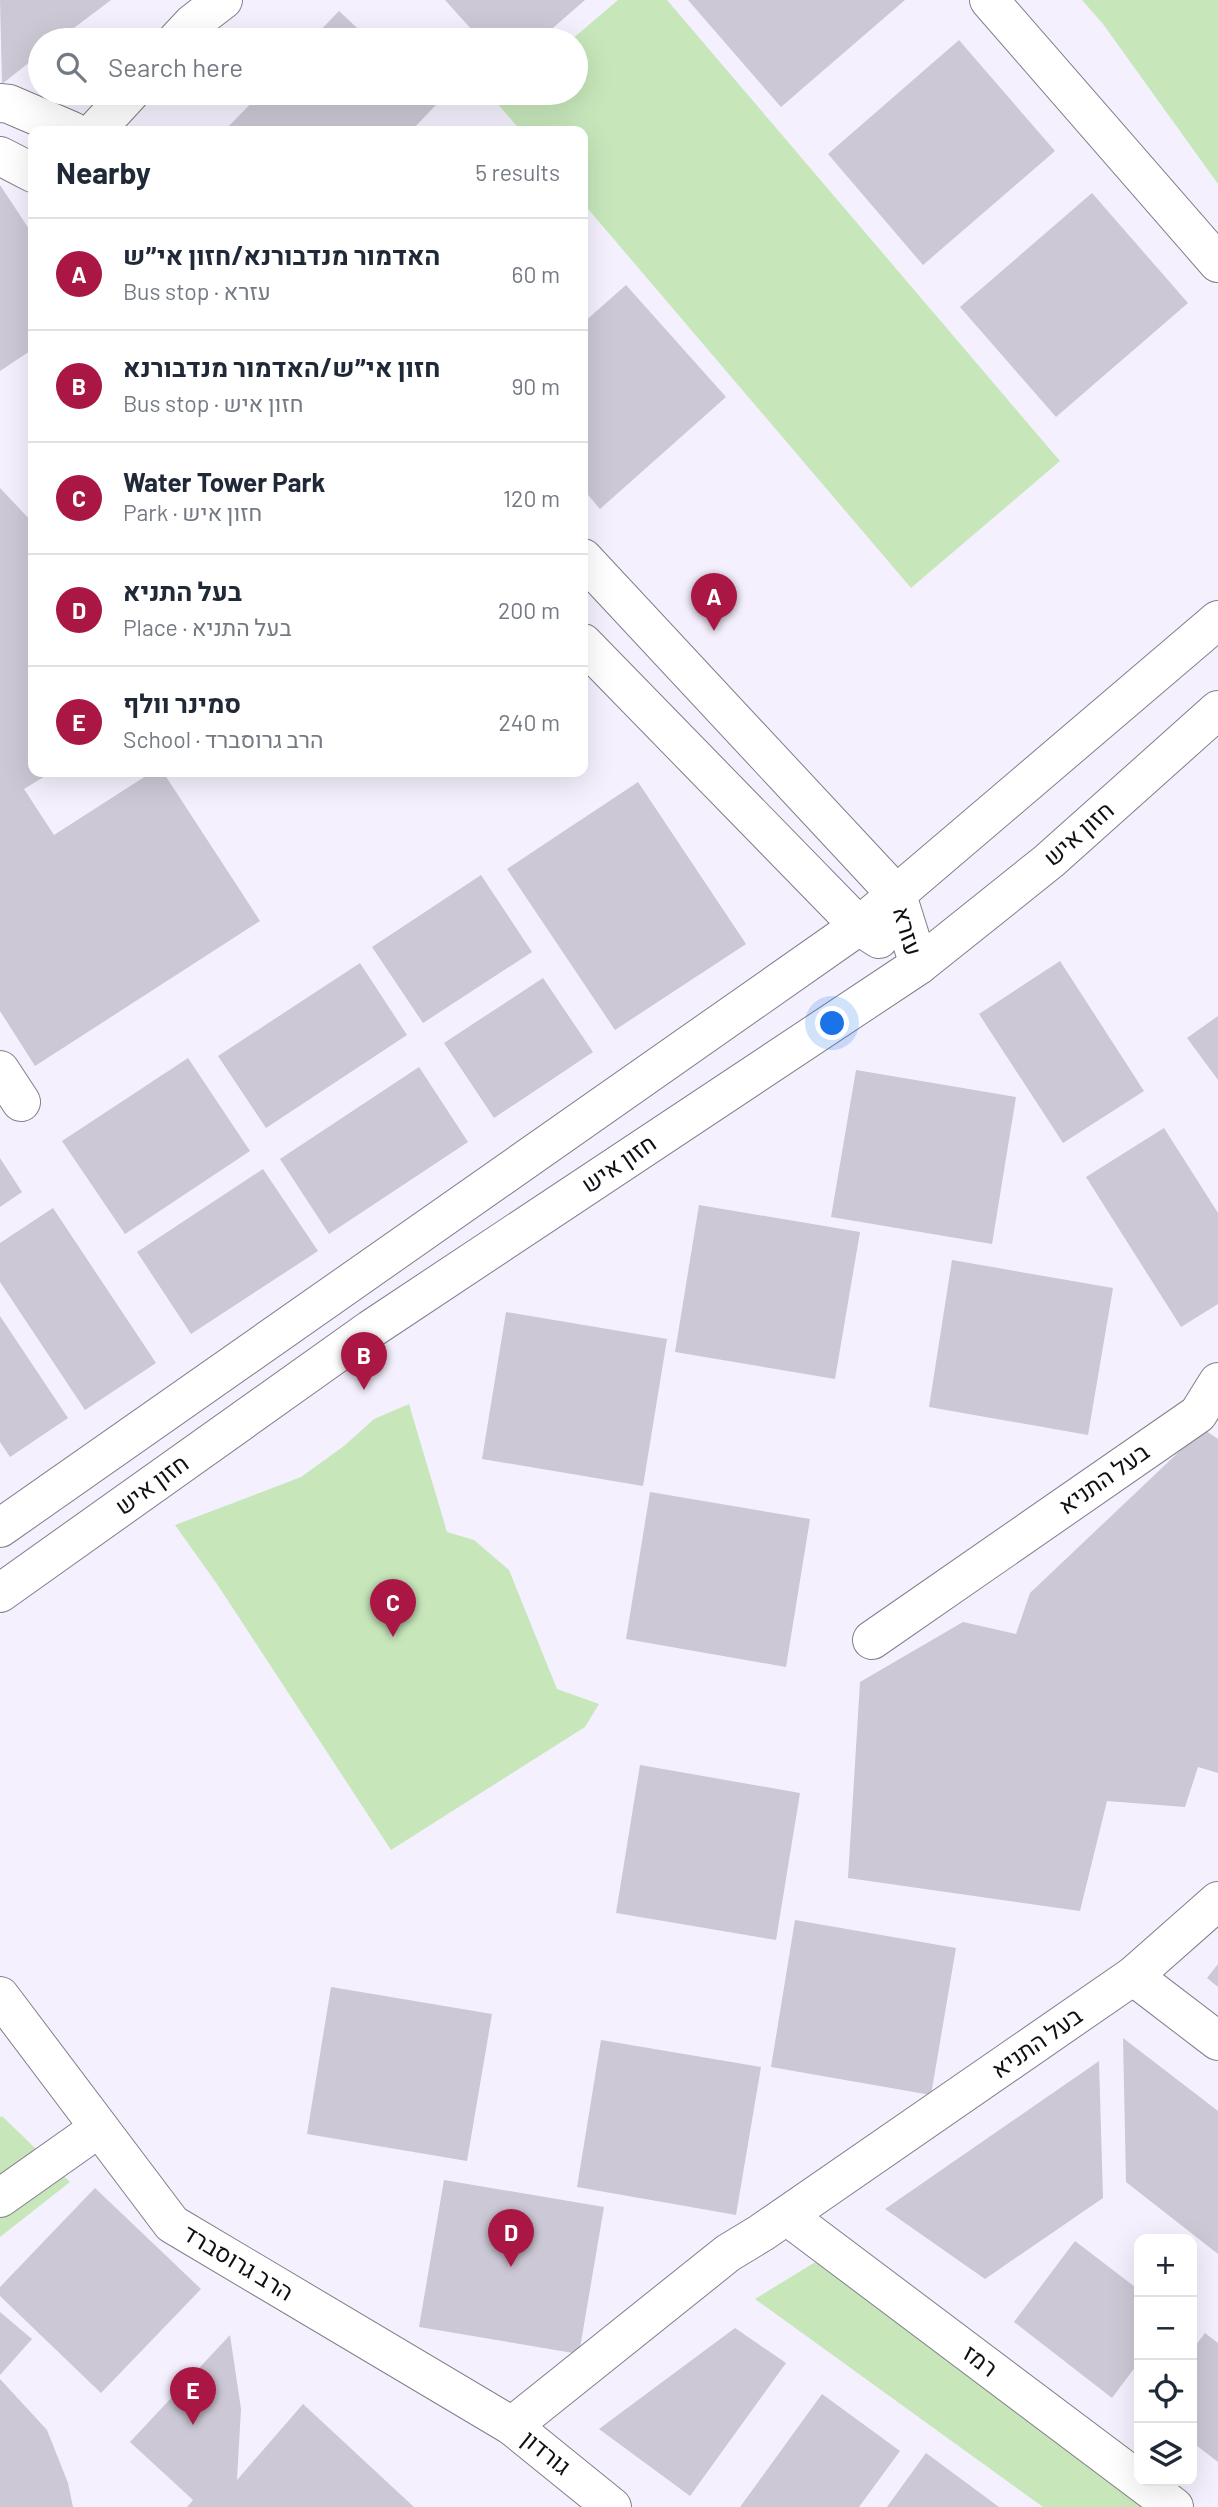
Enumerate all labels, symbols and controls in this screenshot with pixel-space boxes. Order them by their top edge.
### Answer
search box [28,28,588,105]
icon: search [52,48,90,86]
text: Search here [108,51,243,82]
text: Nearby [56,154,151,190]
text: 5 results [475,158,560,186]
text: האדמור מנדבורנא/חזון אי״ש [123,239,440,270]
text: A [71,260,87,288]
text: 60 m [512,260,560,288]
text: Bus stop · עזרא [123,277,271,305]
text: חזון אי״ש/האדמור מנדבורנא [123,351,440,382]
text: B [72,372,86,400]
text: 90 m [511,372,560,400]
text: Bus stop · חזון איש [123,389,303,417]
text: Water Tower Park [123,466,325,497]
text: C [72,484,86,512]
text: 120 m [503,484,560,512]
text: Park · חזון איש [123,498,262,526]
pin: A [691,573,737,631]
text: בעל התניא [123,575,242,606]
text: D [72,596,86,624]
text: 200 m [498,596,560,624]
text: Place · בעל התניא [123,613,292,641]
text: סמינר וולף [123,687,241,718]
text: E [72,708,86,736]
text: 240 m [498,708,560,736]
text: School · הרב גרוסברד [123,725,324,753]
street label: חזון איש [1037,795,1119,871]
street label: עזרא [888,903,929,958]
your location [815,1006,849,1040]
street label: חזון איש [575,1127,661,1198]
pin: B [341,1332,387,1390]
street label: בעל התניא [1052,1436,1154,1520]
street label: חזון איש [109,1448,193,1520]
pin: C [370,1579,416,1637]
street label: בעל התניא [985,2000,1087,2084]
pin: D [488,2209,534,2267]
street label: הרב גרוסברד [178,2217,299,2306]
map controls [1134,2234,1197,2486]
button: + [1134,2234,1197,2297]
button: − [1134,2297,1197,2360]
street label: רמז [958,2338,1004,2382]
button: locate [1134,2360,1197,2423]
pin: E [170,2367,216,2425]
street label: גורדון [517,2423,577,2480]
button: layers [1134,2423,1197,2486]

